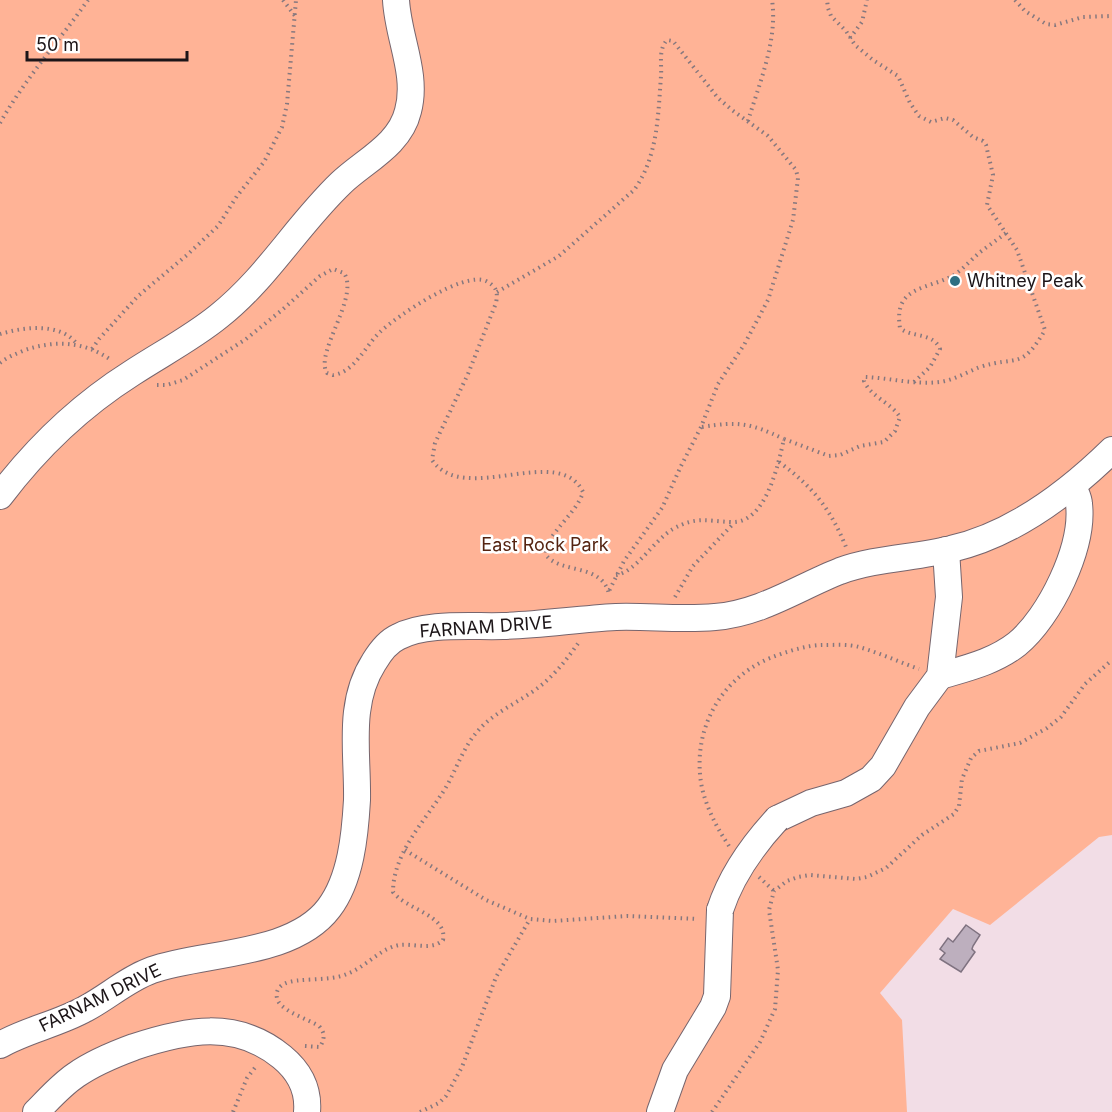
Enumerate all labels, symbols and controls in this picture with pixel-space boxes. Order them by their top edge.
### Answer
scale bar [27,24,188,62]
text: 50 m [36,34,79,55]
place label: Whitney Peak [967,270,1084,291]
marker: Whitney Peak [948,274,962,288]
park label: East Rock Park [481,534,609,555]
street label: FARNAM DRIVE [419,611,553,642]
street label: FARNAM DRIVE [35,959,164,1036]

